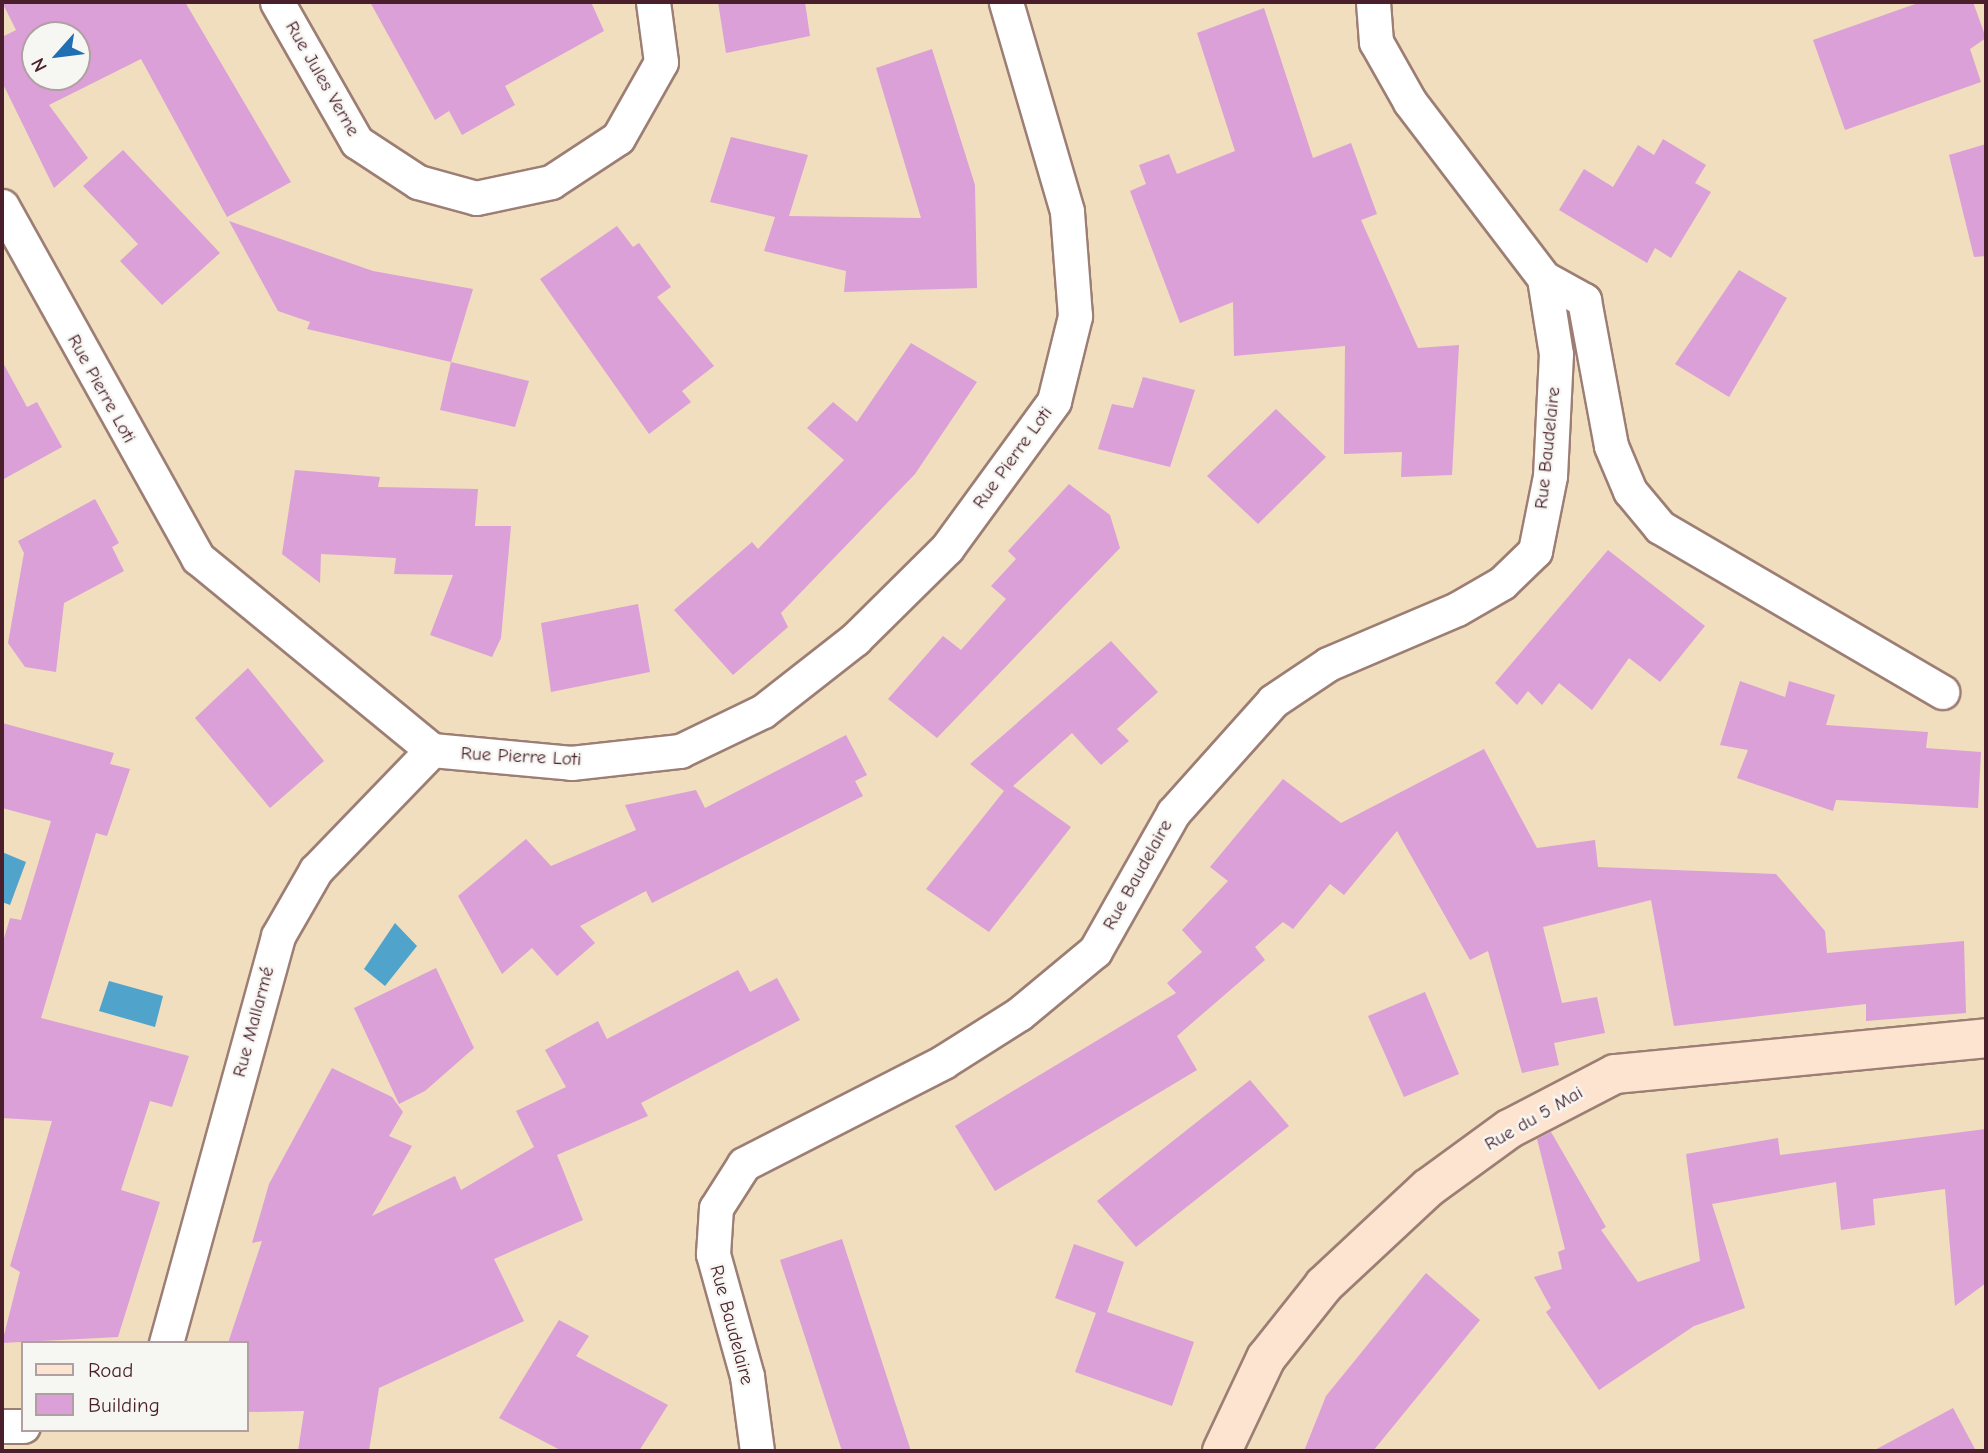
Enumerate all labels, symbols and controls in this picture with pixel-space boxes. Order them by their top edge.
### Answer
street label: Rue Jules Verne [280,17,364,141]
north arrow [21,21,91,91]
text: N [27,54,52,76]
street label: Rue Pierre Loti [62,331,140,447]
street label: Rue Baudelaire [1530,386,1566,510]
street label: Rue Pierre Loti [968,402,1058,514]
street label: Rue Pierre Loti [460,742,582,772]
street label: Rue Baudelaire [1098,816,1178,934]
street label: Rue Mallarmé [228,964,280,1080]
street label: Rue du 5 Mai [1481,1082,1587,1156]
street label: Rue Baudelaire [704,1263,758,1387]
legend [21,1341,248,1432]
text: Road [88,1358,133,1382]
text: Building [88,1393,160,1417]

